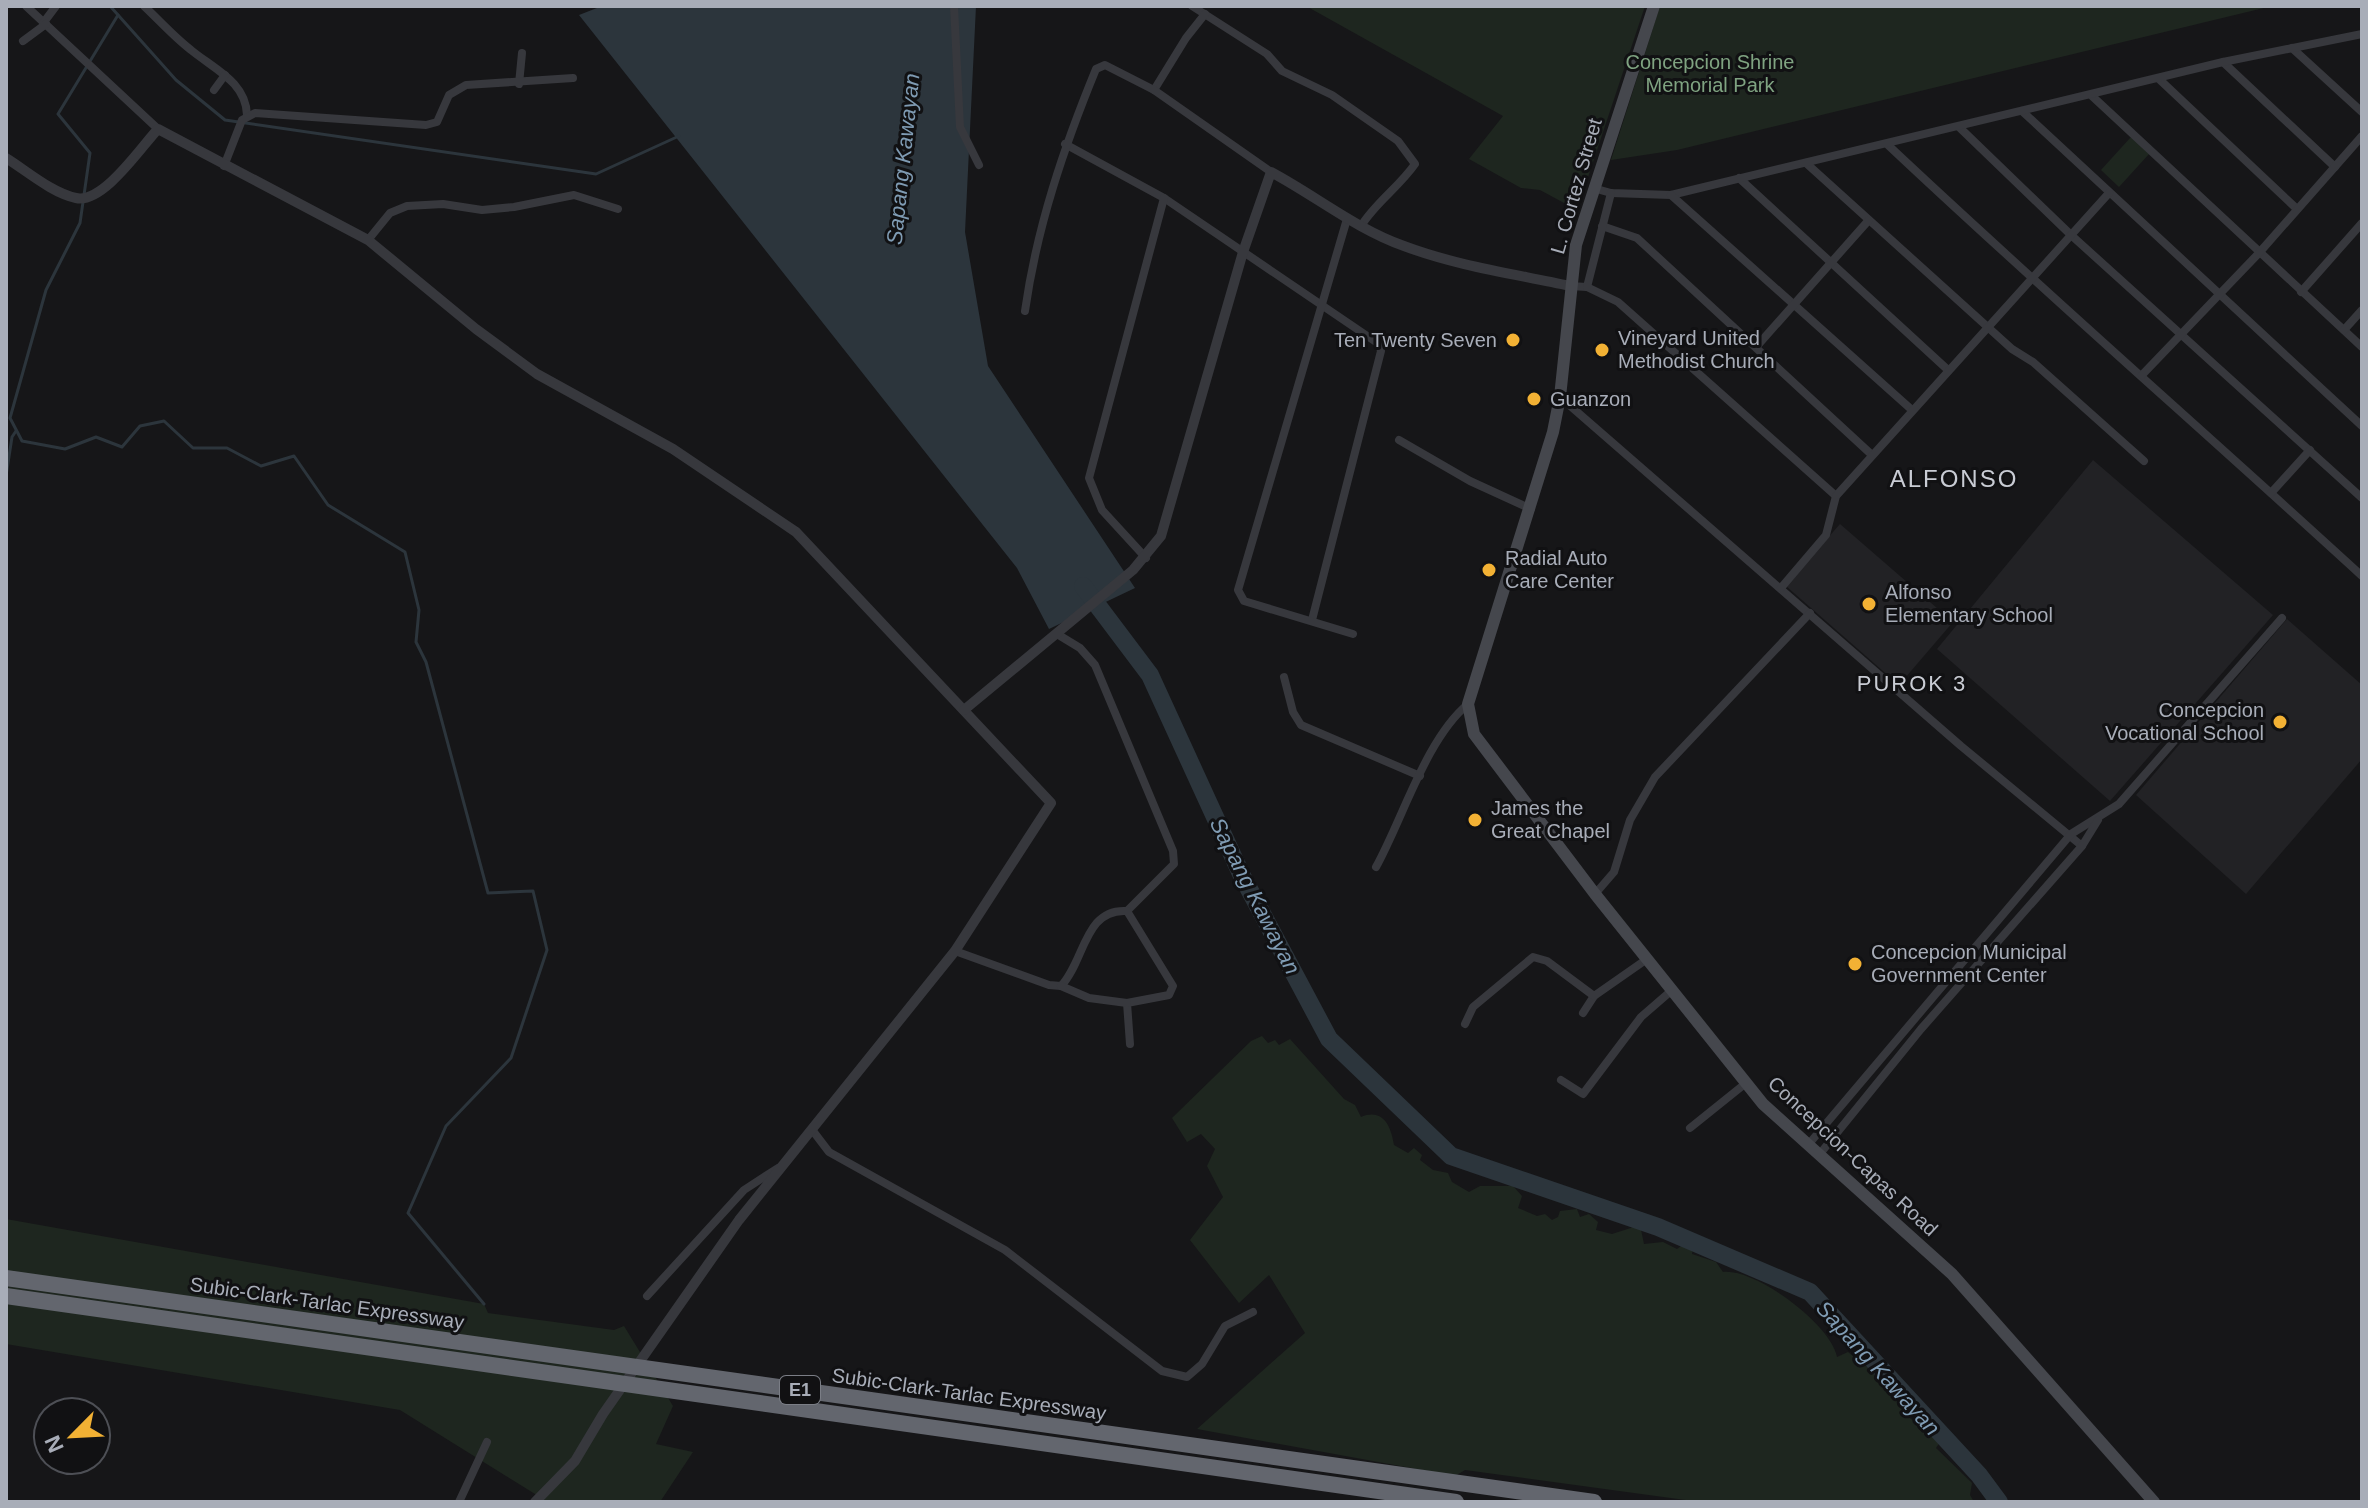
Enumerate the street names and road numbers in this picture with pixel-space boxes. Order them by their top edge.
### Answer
street label: L. Cortez Street [1546,115,1606,256]
street label: Concepcion-Capas Road [1764,1072,1942,1240]
street label: Subic-Clark-Tarlac Expressway [188,1273,466,1333]
street label: Subic-Clark-Tarlac Expressway [830,1364,1108,1424]
road number: E1 [780,1376,820,1404]

